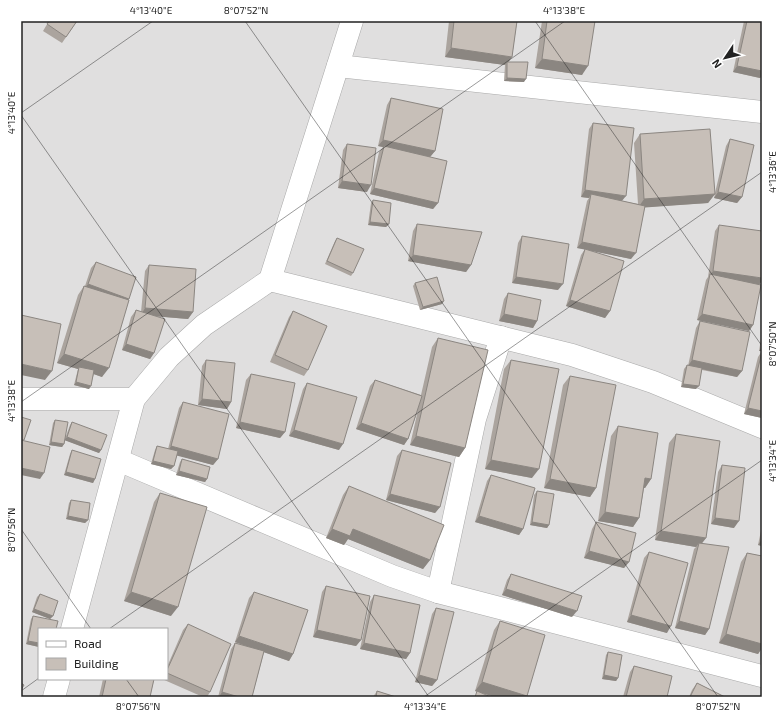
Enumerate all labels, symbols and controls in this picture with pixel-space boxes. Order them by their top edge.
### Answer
text: 4°13'40"E [130,4,173,16]
text: 8°07'52"N [224,4,268,16]
text: 4°13'38"E [543,4,585,16]
north arrow [705,38,745,78]
text: N [709,57,724,71]
text: 4°13'40"E [5,91,17,134]
text: 4°13'36"E [766,151,778,193]
text: 8°07'50"N [766,322,778,366]
text: 4°13'38"E [5,380,17,422]
text: 4°13'34"E [766,439,778,482]
text: 8°07'56"N [5,508,17,552]
legend [38,628,168,680]
text: Road [74,636,102,650]
text: Building [74,656,119,670]
text: 8°07'56"N [116,700,160,712]
text: 4°13'34"E [404,700,447,712]
text: 8°07'52"N [696,700,740,712]

